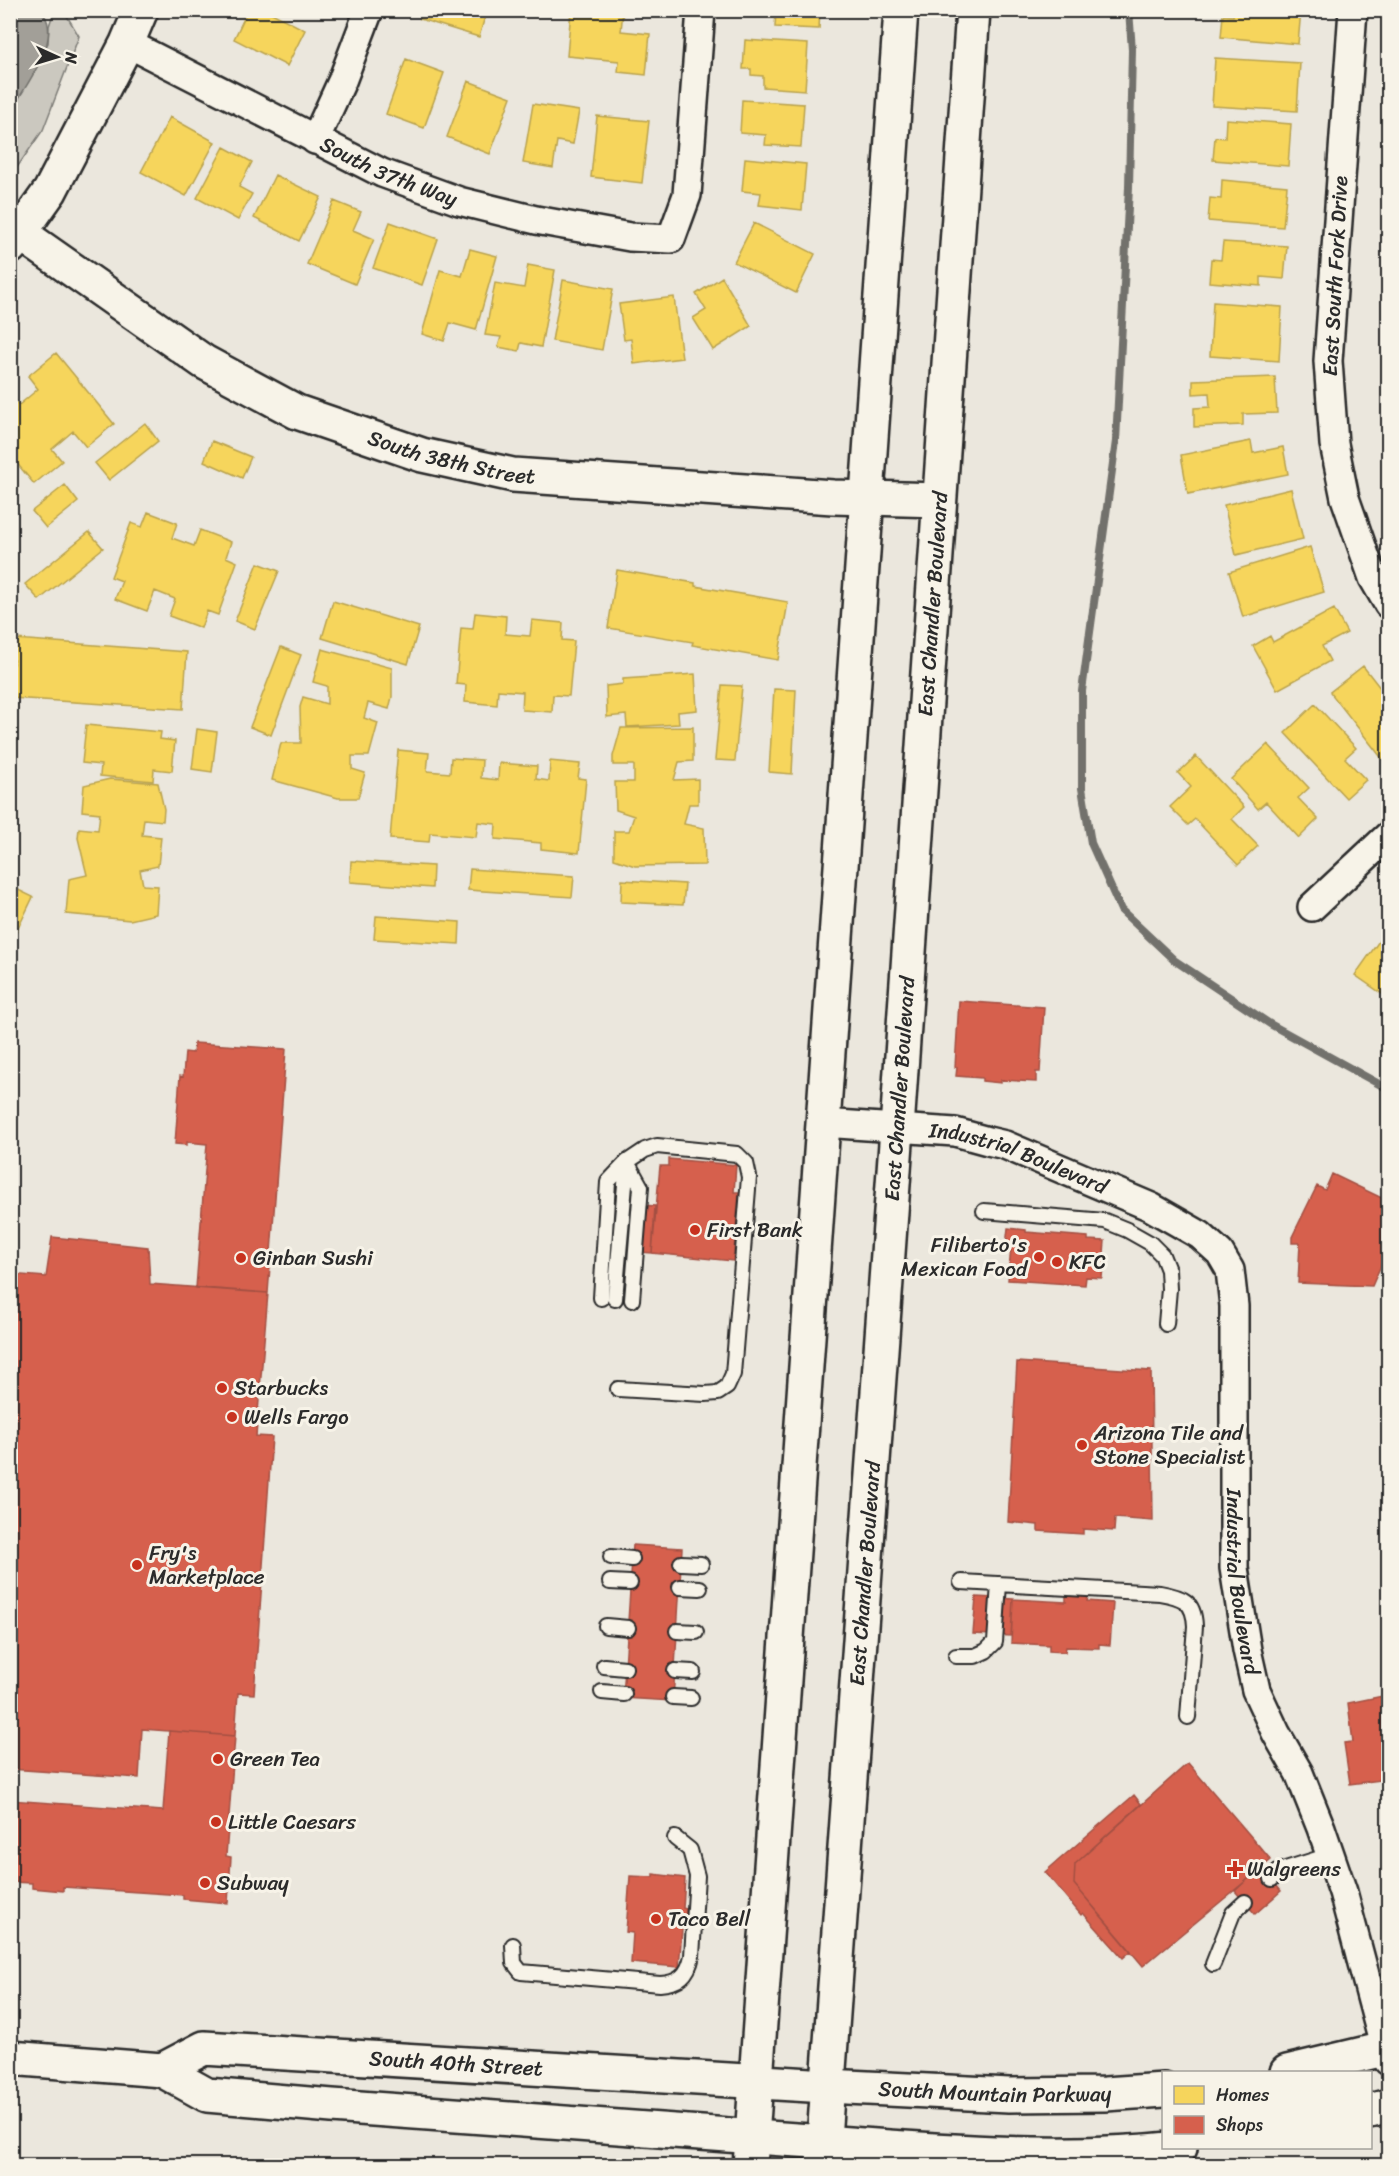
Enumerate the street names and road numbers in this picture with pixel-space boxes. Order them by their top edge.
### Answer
street label: South 37th Way [313,125,463,218]
street label: East South Fork Drive [1311,175,1359,377]
street label: South 38th Street [363,419,536,495]
street label: East Chandler Boulevard [906,488,959,718]
street label: East Chandler Boulevard [873,973,926,1202]
street label: Industrial Boulevard [927,1111,1115,1206]
street label: East Chandler Boulevard [838,1458,892,1687]
street label: Industrial Boulevard [1215,1487,1271,1680]
street label: South 40th Street [368,2039,544,2088]
street label: South Mountain Parkway [877,2070,1113,2114]

